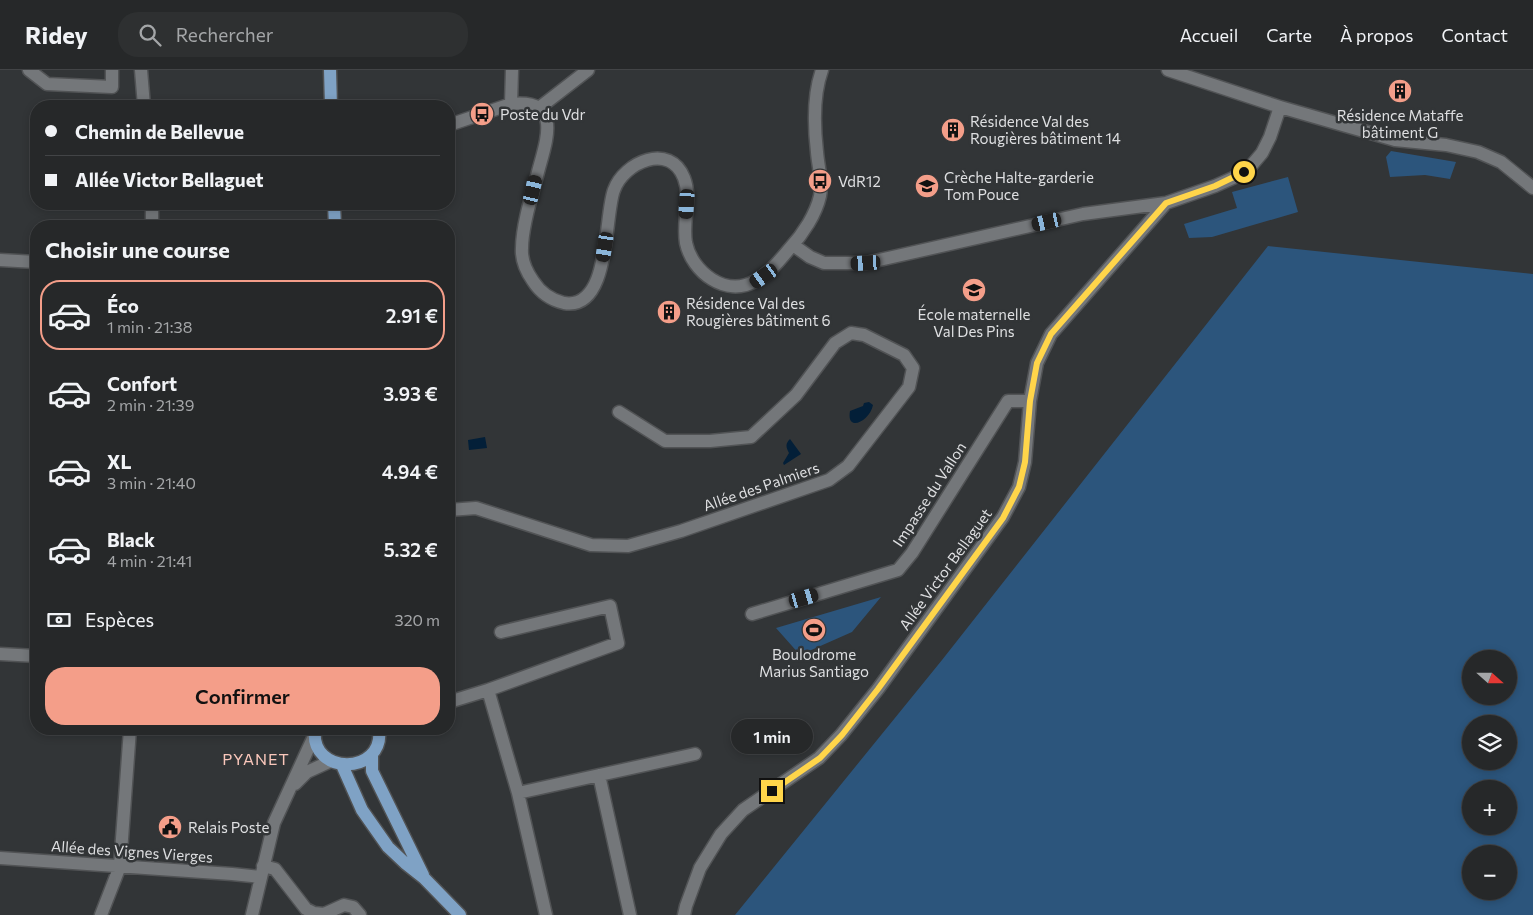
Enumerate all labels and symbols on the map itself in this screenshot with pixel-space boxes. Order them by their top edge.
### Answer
building icon: Résidence Mataffe bâtiment G [1387,78,1413,104]
bus stop icon: Poste du Vdr [469,101,495,127]
place label: Poste du Vdr [500,105,585,123]
place label: Résidence Mataffe bâtiment G [1337,106,1463,141]
place label: Résidence Val des Rougières bâtiment 14 [970,112,1121,147]
building icon: Résidence Val des Rougières bâtiment 14 [940,117,966,143]
route start [1233,161,1255,183]
bus stop icon: VdR12 [807,168,833,194]
place label: Crèche Halte-garderie Tom Pouce [944,168,1094,203]
place label: VdR12 [838,172,881,190]
school or university icon: Crèche Halte-garderie Tom Pouce [914,173,940,199]
car [522,174,543,206]
car [678,189,695,219]
car [1030,211,1063,233]
car [595,231,614,263]
car [850,255,881,271]
car [747,261,780,291]
school or university icon: École maternelle Val Des Pins [961,277,987,303]
place label: Résidence Val des Rougières bâtiment 6 [686,294,831,329]
building icon: Résidence Val des Rougières bâtiment 6 [656,299,682,325]
place label: École maternelle Val Des Pins [918,304,1030,340]
street label: Impasse du Vallon [889,438,969,550]
street label: Allée des Palmiers [701,458,821,514]
street label: Allée Victor Bellaguet [895,505,995,633]
car [787,587,820,609]
sports icon: Boulodrome Marius Santiago [801,617,827,643]
place label: Boulodrome Marius Santiago [759,645,869,680]
north arrow [1462,650,1518,705]
callout: 1 min [731,718,813,754]
district label: PYANET [222,749,290,768]
route end [761,780,783,802]
public building icon: Relais Poste [157,814,183,840]
place label: Relais Poste [188,818,269,836]
street label: Allée des Vignes Vierges [50,836,214,866]

